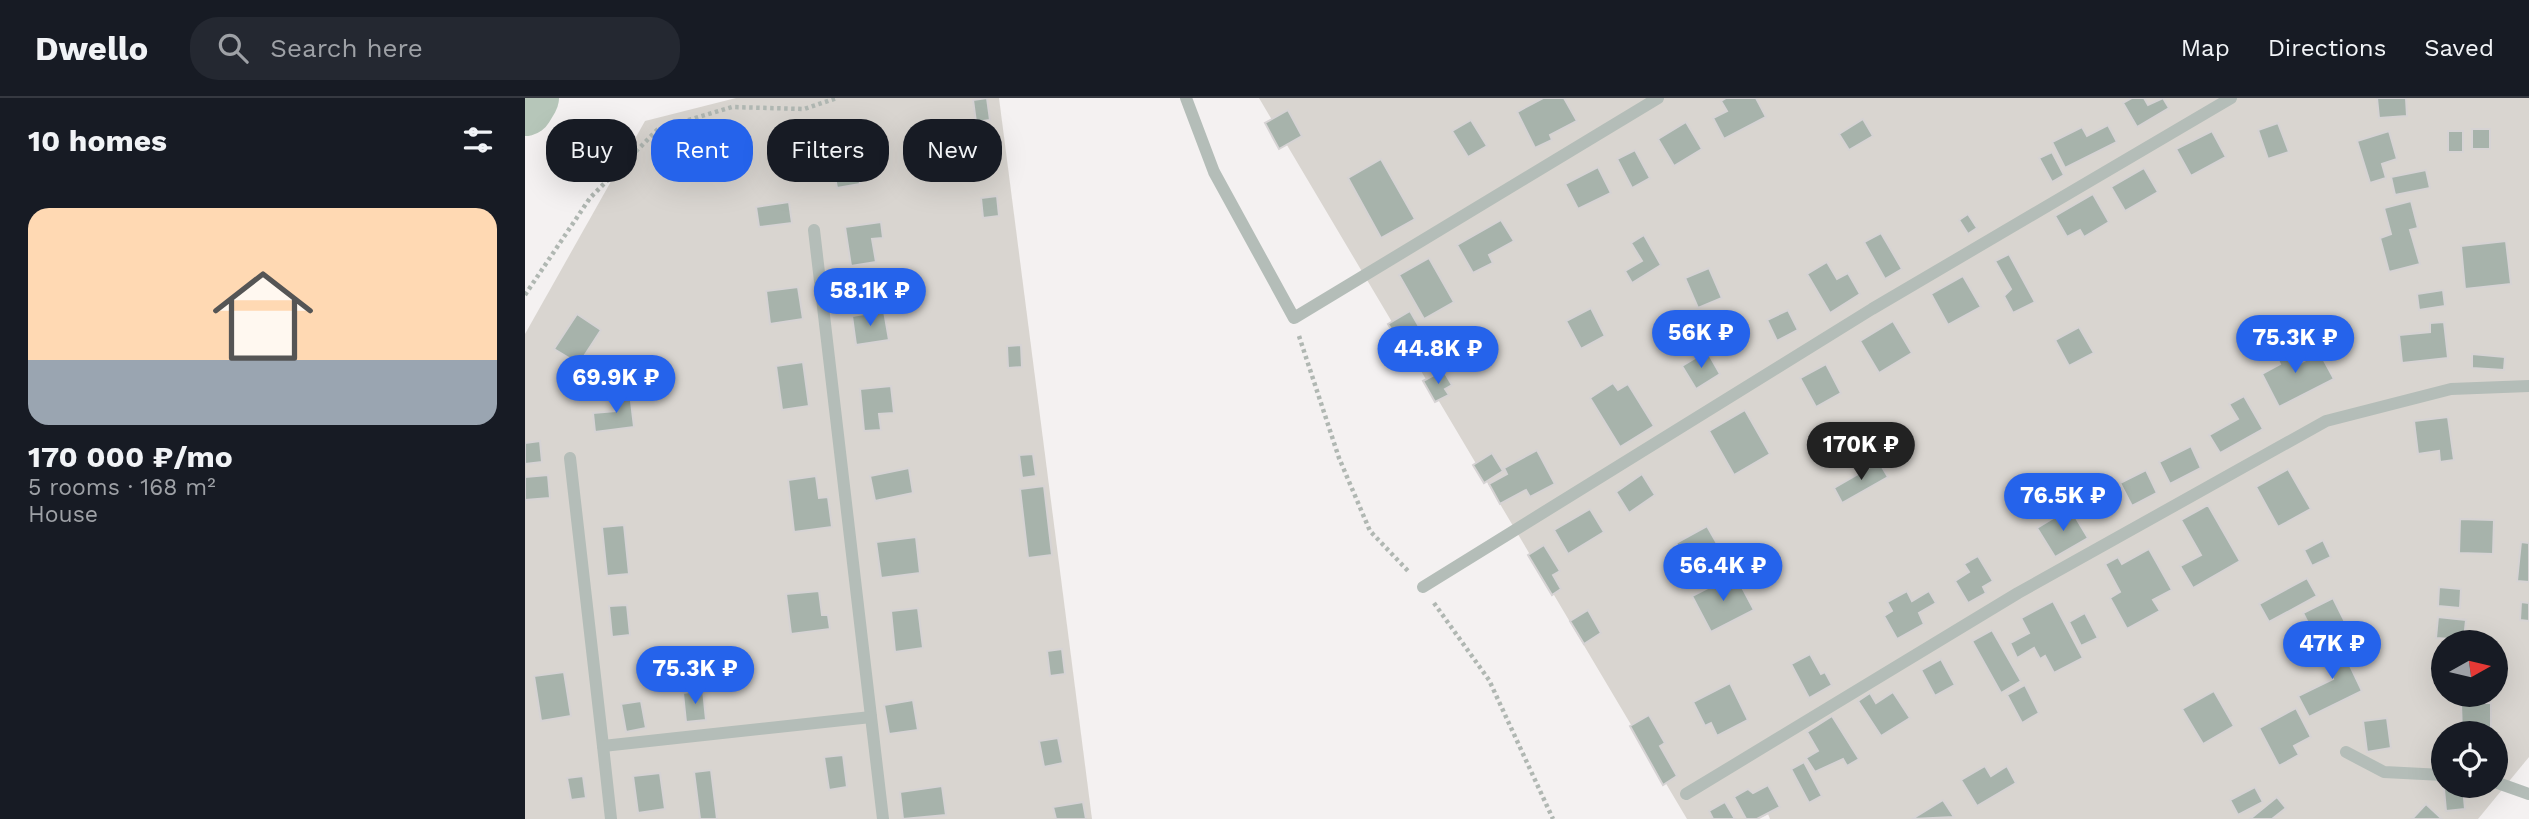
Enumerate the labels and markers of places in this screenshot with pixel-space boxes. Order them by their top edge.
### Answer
pin: 58.1K ₽ [805,268,935,328]
pin: 56K ₽ [1652,310,1750,370]
pin: 75.3K ₽ [2230,316,2360,375]
pin: 44.8K ₽ [1373,327,1503,386]
pin: 69.9K ₽ [551,356,681,415]
pin: 170K ₽ [1804,422,1918,482]
pin: 76.5K ₽ [1998,474,2128,533]
pin: 56.4K ₽ [1658,544,1788,603]
pin: 47K ₽ [2283,622,2381,681]
pin: 75.3K ₽ [630,646,760,706]

